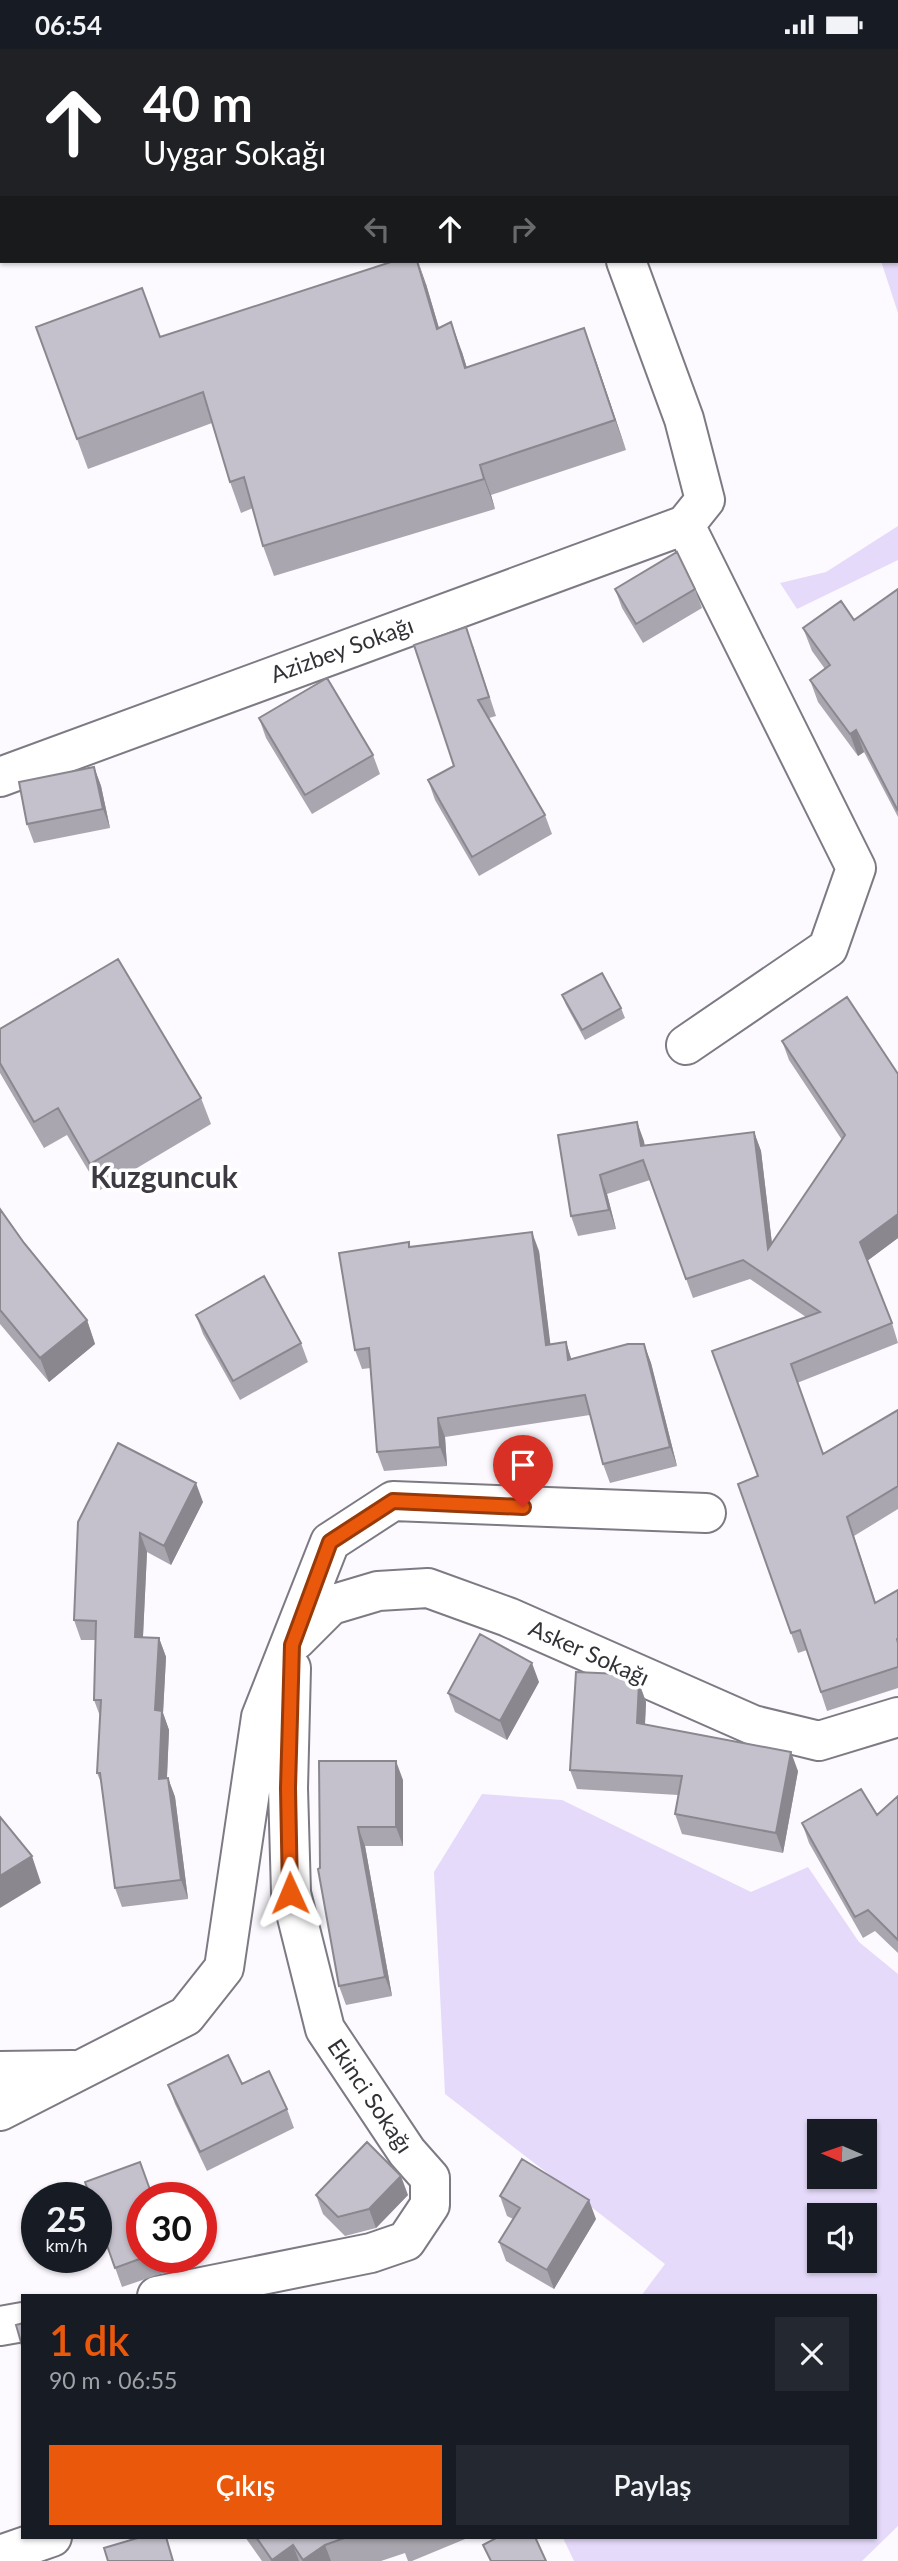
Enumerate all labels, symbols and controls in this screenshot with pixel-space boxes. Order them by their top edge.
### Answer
text: 06:54 [35,9,102,41]
text: 40 m [143,74,253,132]
icon: ahead [28,77,119,168]
text: Uygar Sokağı [143,133,326,172]
icon: left [358,210,396,248]
icon: ahead [431,210,469,248]
icon: right [504,210,542,248]
street label: Azizbey Sokağı [266,610,417,688]
district label: Kuzguncuk [90,1158,239,1194]
pin [493,1435,553,1507]
icon: arrive [504,1446,542,1484]
street label: Asker Sokağı [525,1613,654,1691]
position arrow [253,1856,327,1930]
street label: Ekinci Sokağı [322,2033,419,2158]
north arrow [807,2119,877,2189]
map controls [807,2119,877,2273]
speed limit sign: 30 [126,2182,217,2273]
text: 25 [46,2197,87,2239]
button: sound [807,2203,877,2273]
text: km/h [45,2234,88,2256]
text: 1 dk [49,2315,129,2365]
button: close [775,2317,849,2391]
text: 90 m · 06:55 [49,2366,177,2394]
button: Çıkış [49,2445,442,2525]
button: Paylaş [456,2445,849,2525]

